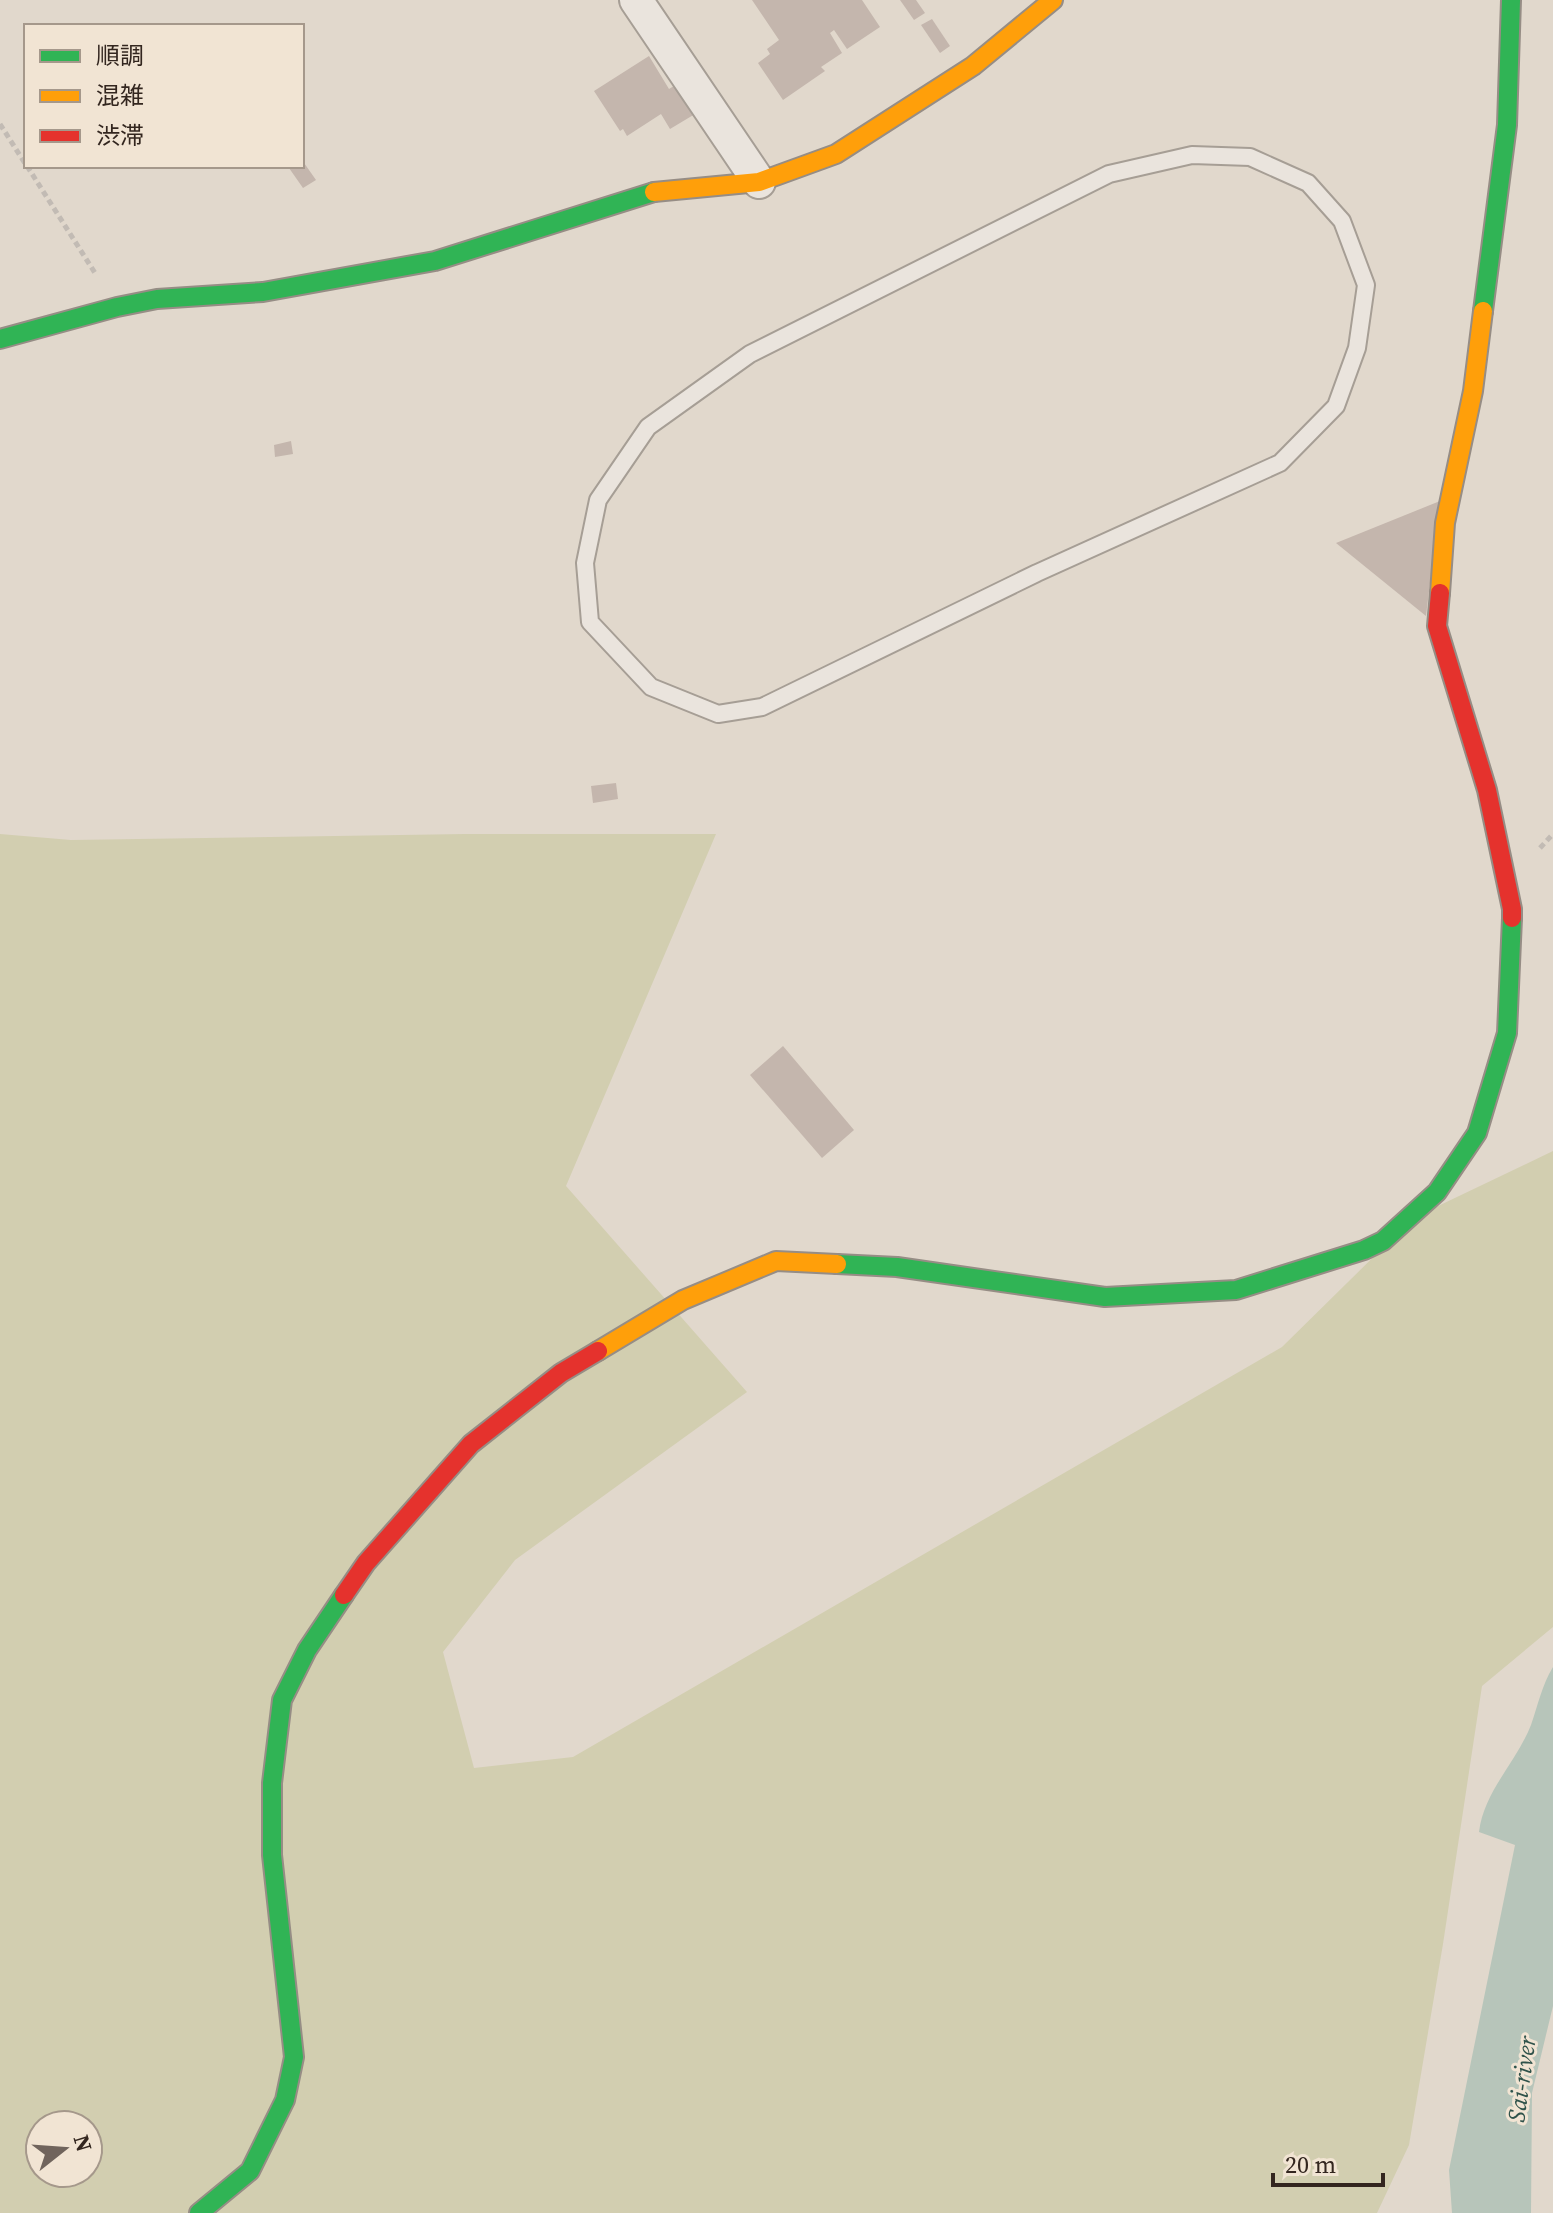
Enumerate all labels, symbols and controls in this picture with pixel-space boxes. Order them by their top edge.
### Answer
legend [24,24,304,168]
text: 順調 [96,39,144,72]
text: 混雑 [96,79,144,112]
text: 渋滞 [96,119,144,152]
water label: Sai-river [1499,2032,1544,2124]
north arrow [24,2109,104,2189]
text: N [66,2131,100,2155]
scale bar [1273,2137,1383,2187]
text: 20 m [1285,2148,1336,2181]

